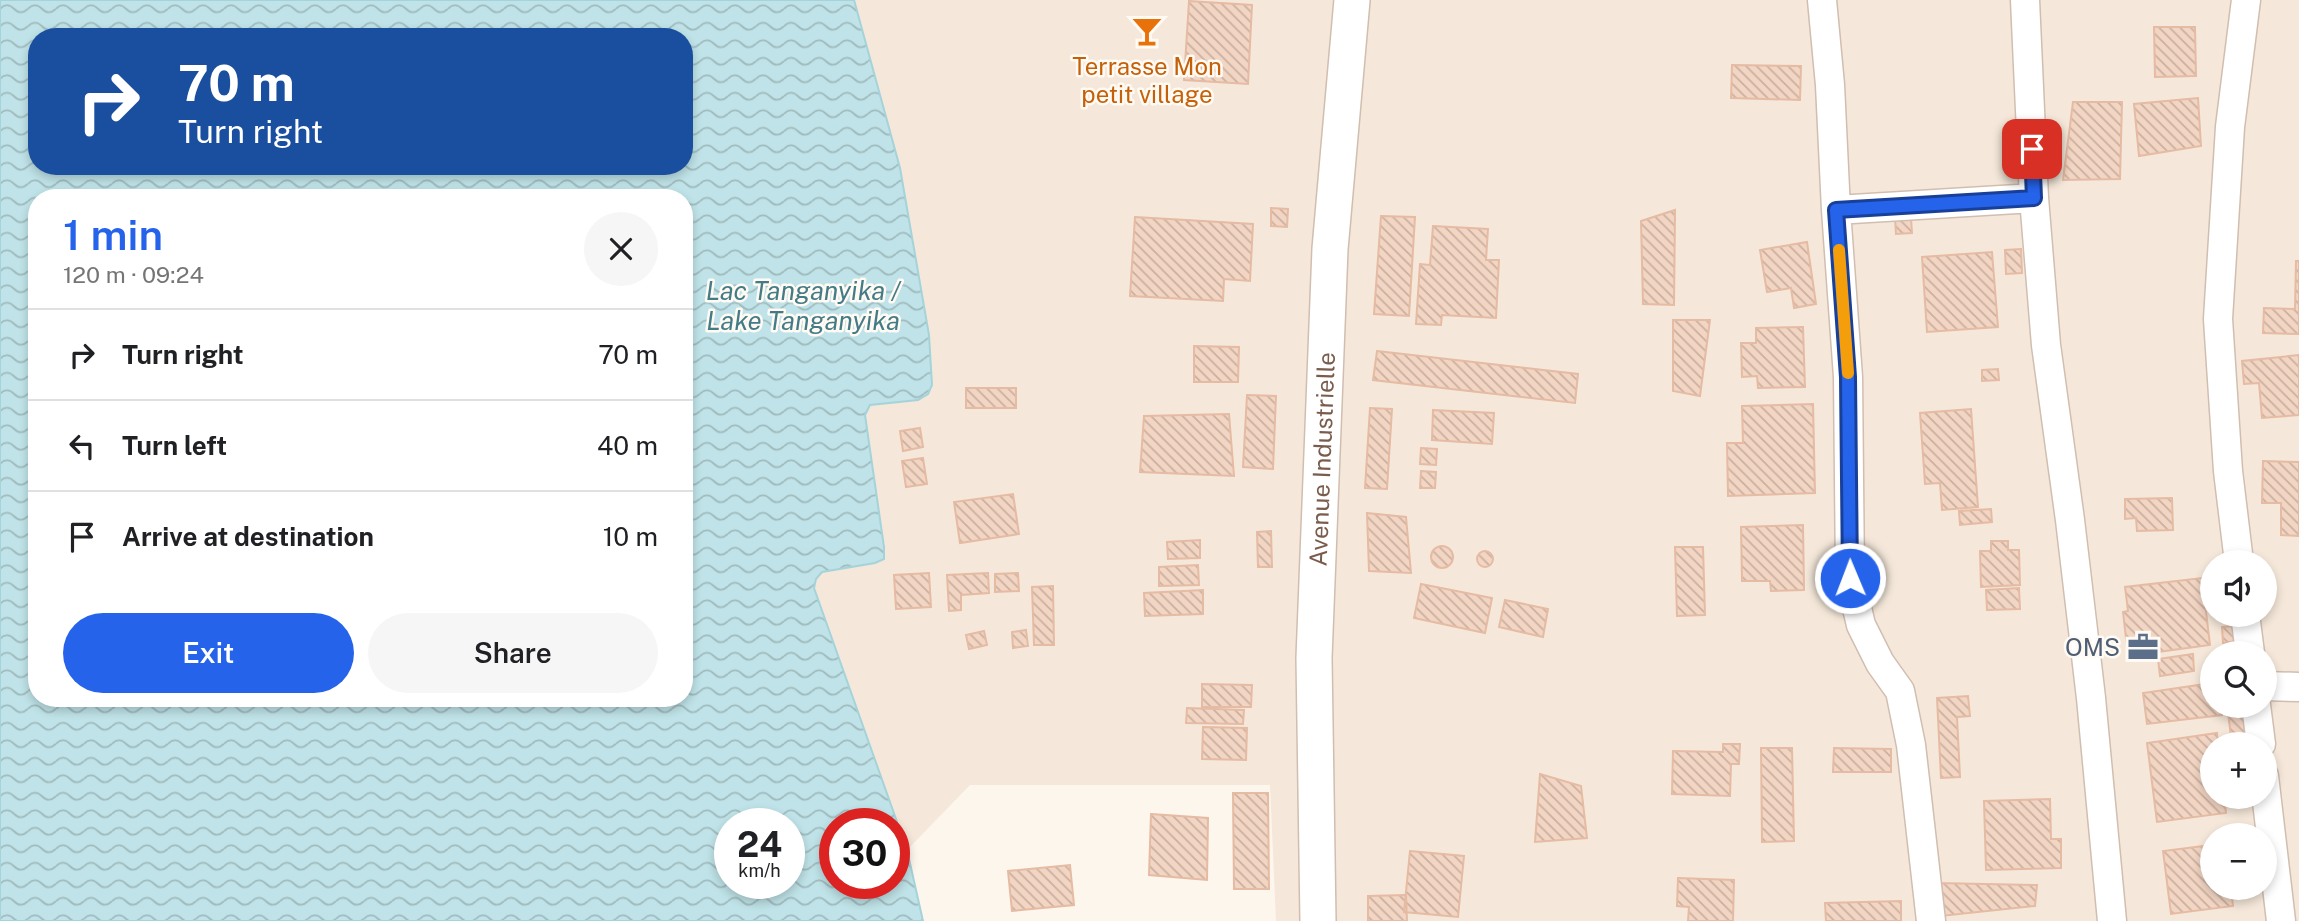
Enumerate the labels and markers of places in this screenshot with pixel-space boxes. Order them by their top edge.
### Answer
bar icon: Terrasse Mon petit village [1130,14,1164,48]
place label: Terrasse Mon petit village [1072,52,1222,108]
pin [2002,119,2062,179]
office icon: OMS [2126,630,2160,664]
place label: OMS [2065,633,2120,661]

